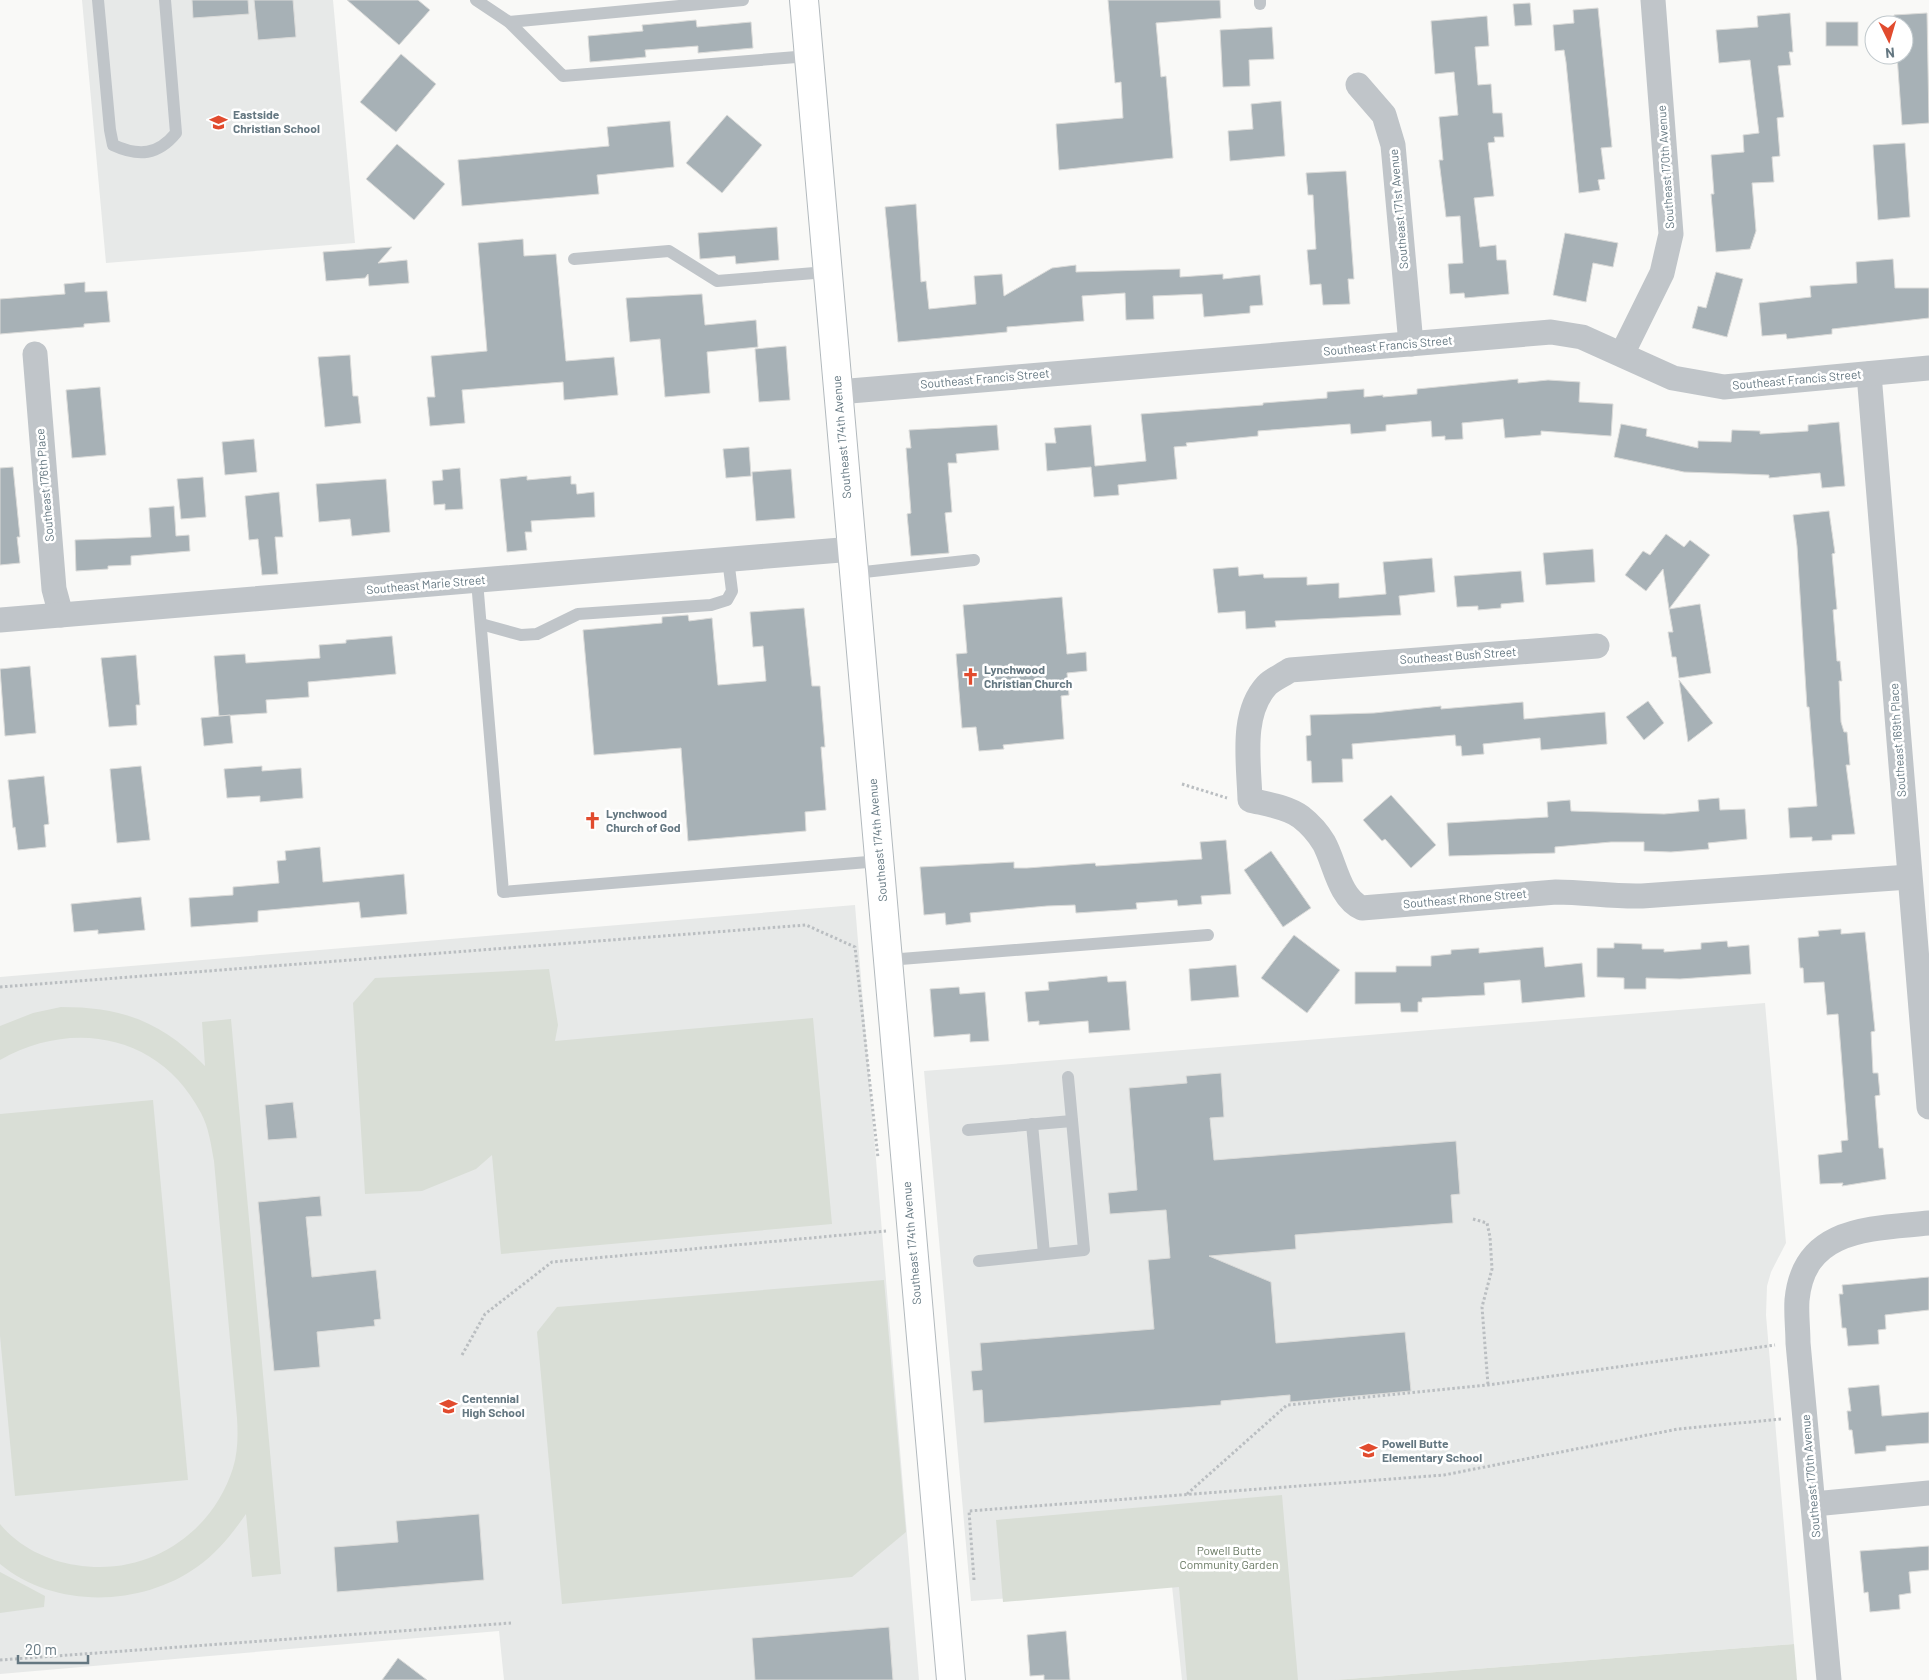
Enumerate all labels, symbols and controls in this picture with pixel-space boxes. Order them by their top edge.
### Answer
north arrow [1864,15,1914,65]
text: N [1885,45,1896,62]
street label: Southeast 170th Avenue [1654,105,1676,229]
place label: Eastside Christian School [233,107,320,135]
school or university icon: Eastside Christian School [209,112,229,132]
street label: Southeast 171st Avenue [1386,148,1410,270]
street label: Southeast Francis Street [1323,332,1453,358]
street label: Southeast Francis Street [920,365,1050,391]
street label: Southeast Francis Street [1732,366,1862,392]
street label: Southeast 174th Avenue [829,375,853,499]
street label: Southeast 176th Place [32,428,56,542]
street label: Southeast Marie Street [366,572,486,596]
street label: Southeast Bush Street [1399,644,1517,666]
place label: Lynchwood Christian Church [984,662,1072,690]
church icon: Lynchwood Christian Church [960,667,980,687]
street label: Southeast 169th Place [1886,683,1908,798]
street label: Southeast 174th Avenue [865,778,889,902]
place label: Lynchwood Church of God [606,806,681,834]
church icon: Lynchwood Church of God [582,811,602,831]
street label: Southeast Rhone Street [1403,886,1527,910]
street label: Southeast 174th Avenue [899,1181,923,1305]
place label: Centennial High School [462,1391,525,1419]
school or university icon: Centennial High School [438,1396,458,1416]
street label: Southeast 170th Avenue [1798,1414,1822,1538]
place label: Powell Butte Elementary School [1382,1436,1482,1464]
school or university icon: Powell Butte Elementary School [1358,1441,1378,1461]
park label: Powell Butte Community Garden [1179,1543,1279,1571]
scale bar [18,1632,88,1664]
text: 20 m [25,1640,57,1658]

